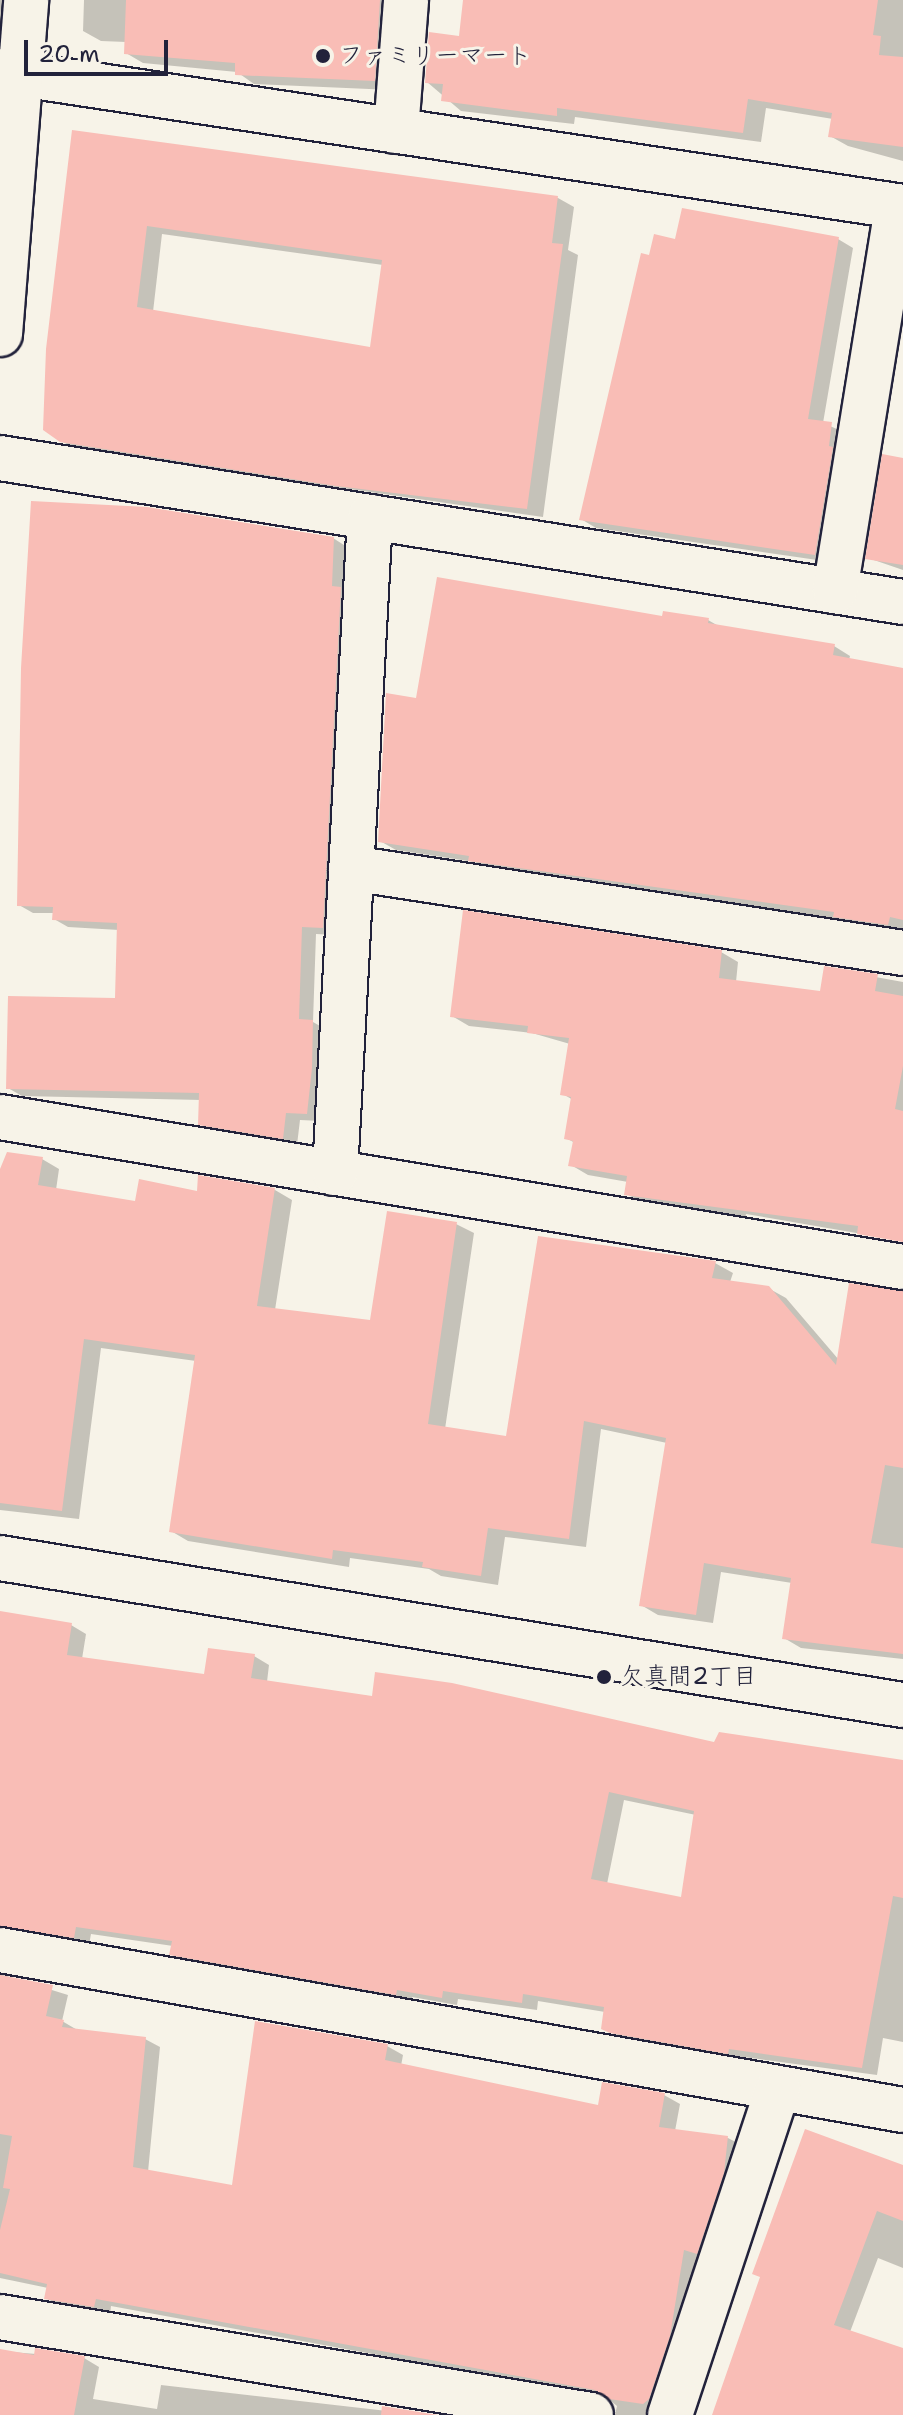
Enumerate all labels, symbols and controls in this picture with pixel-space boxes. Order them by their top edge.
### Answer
scale bar [28,24,172,74]
text: 20 m [38,38,100,70]
place label: ファミリーマート [339,42,531,70]
marker: ファミリーマート [314,47,332,65]
place label: 欠真間2丁目 [620,1663,757,1691]
marker: 欠真間2丁目 [595,1668,613,1686]

